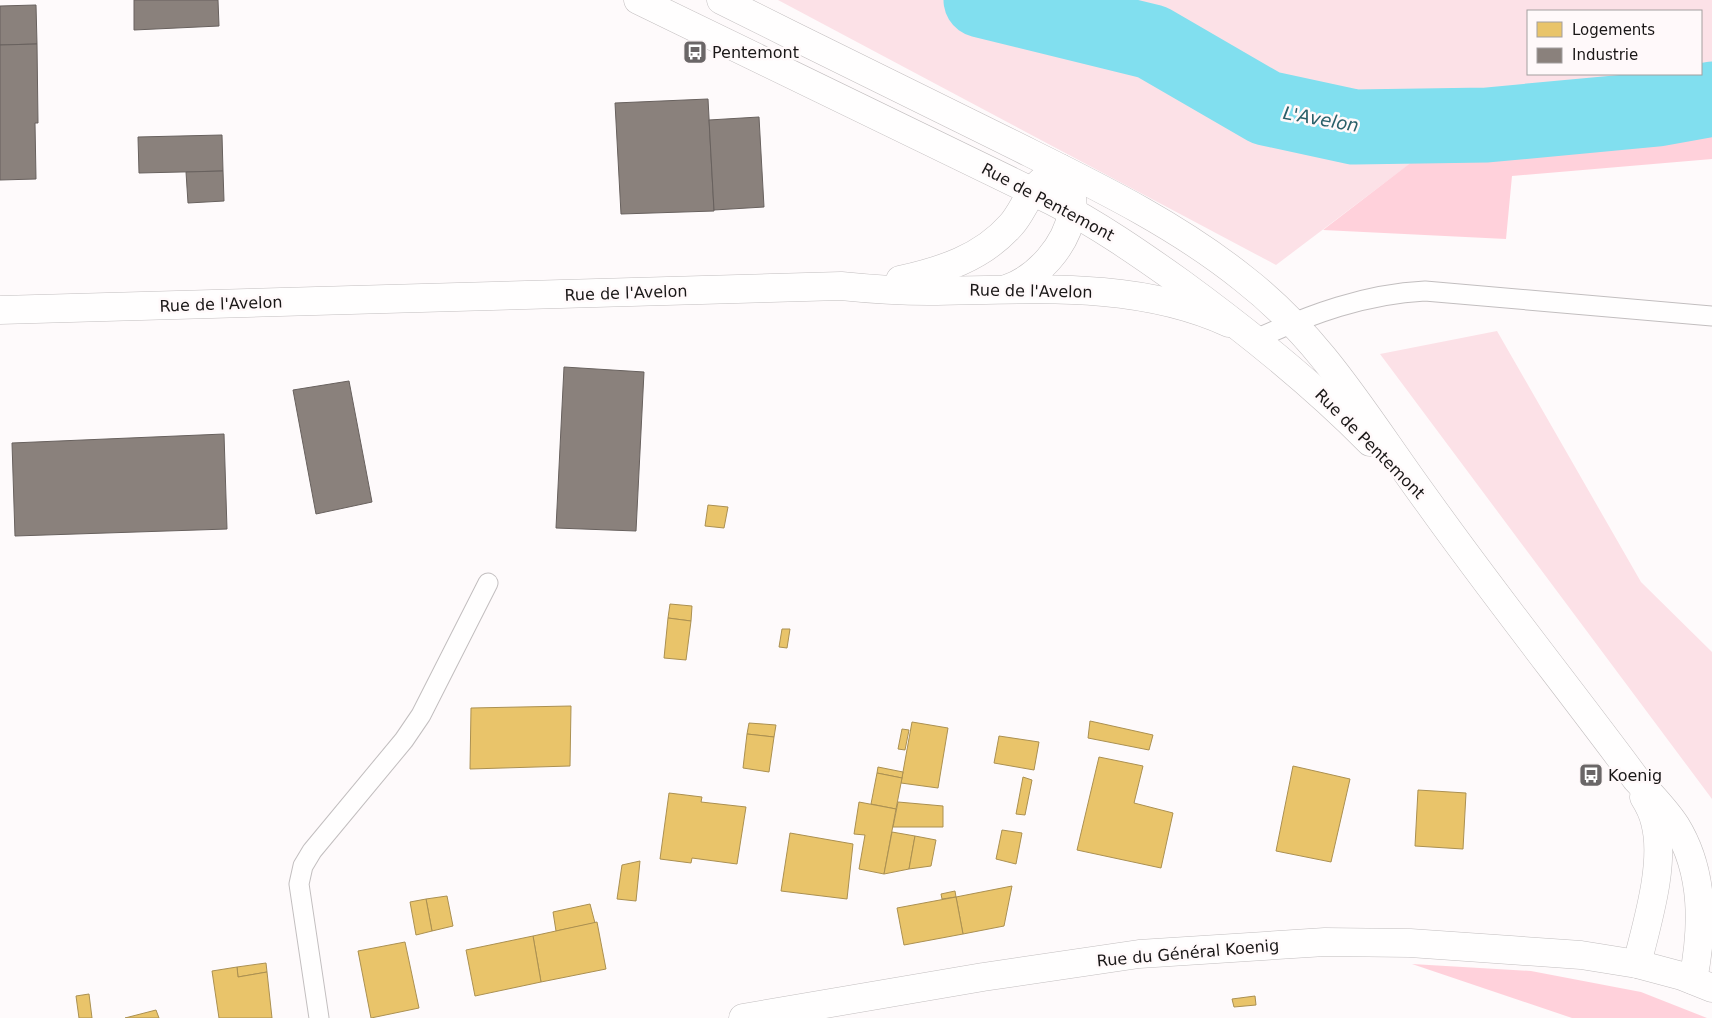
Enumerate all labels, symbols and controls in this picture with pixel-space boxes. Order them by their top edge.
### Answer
legend [1527,10,1702,75]
text: Logements [1572,21,1655,39]
bus stop icon: Pentemont [682,39,708,65]
place label: Pentemont [712,43,799,62]
text: Industrie [1572,46,1638,64]
water label: L'Avelon [1282,102,1360,136]
street label: Rue de Pentemont [978,159,1118,245]
street label: Rue de l'Avelon [969,280,1093,302]
street label: Rue de l'Avelon [564,281,688,305]
street label: Rue de l'Avelon [159,292,283,316]
street label: Rue de Pentemont [1311,385,1429,503]
bus stop icon: Koenig [1578,762,1604,788]
place label: Koenig [1608,766,1662,785]
street label: Rue du Général Koenig [1096,936,1280,970]

